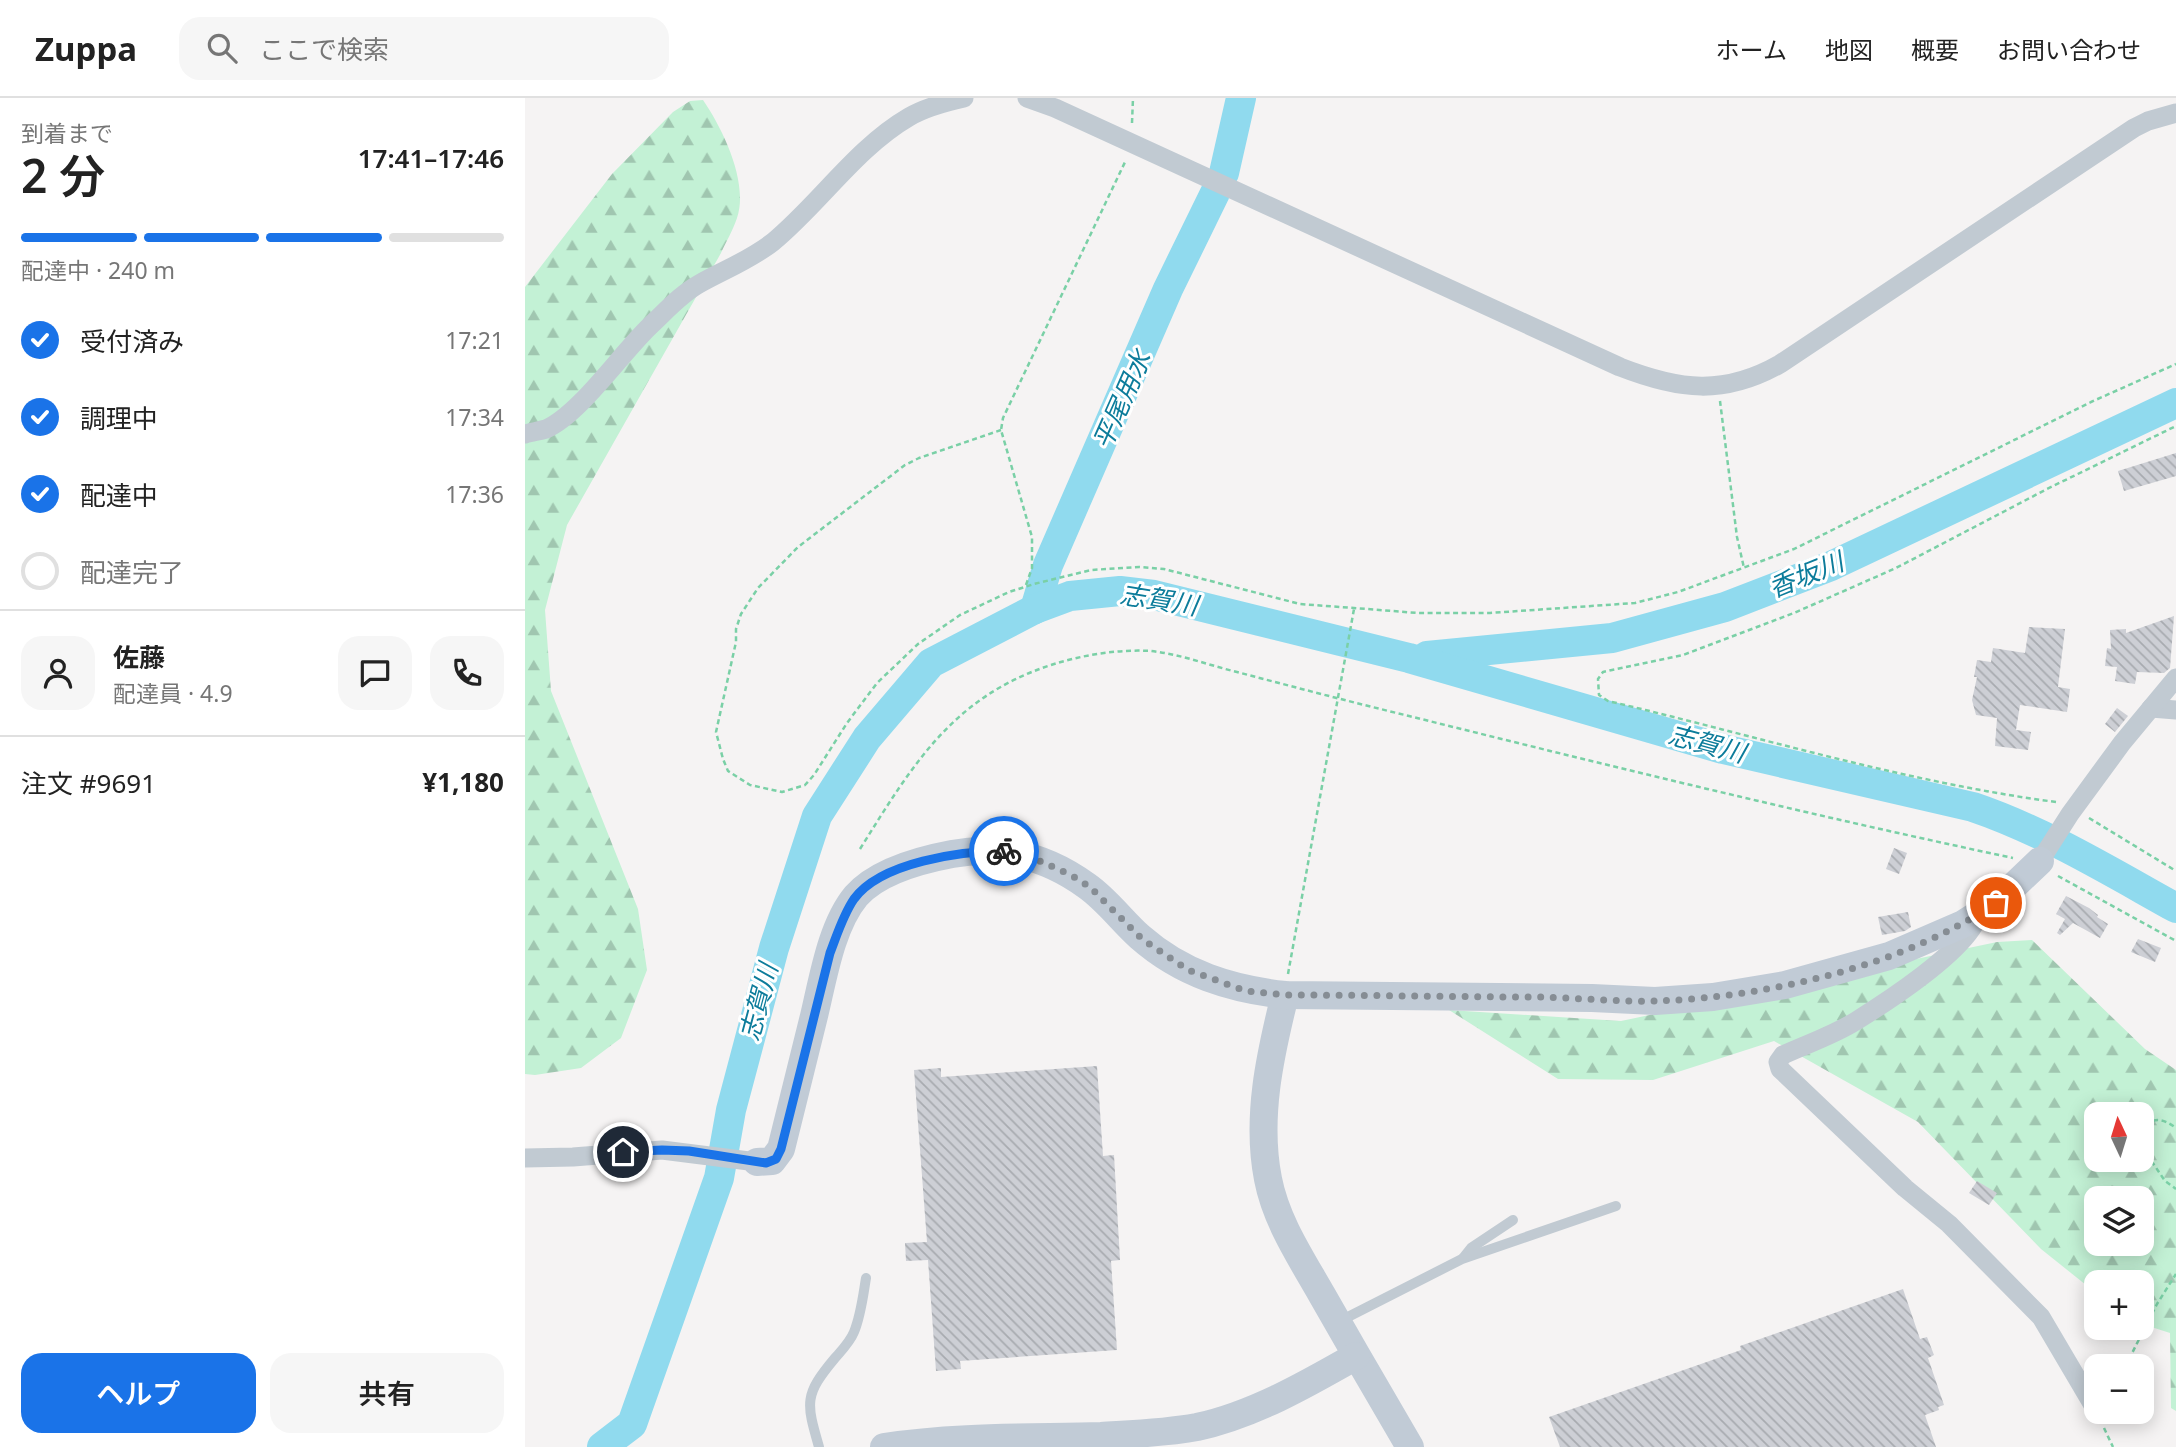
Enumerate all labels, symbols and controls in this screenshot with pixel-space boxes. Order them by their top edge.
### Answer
search box [179,17,669,80]
text: Zuppa [35,26,137,71]
icon: search [203,29,241,67]
text: ここで検索 [259,31,389,67]
text: ホーム [1716,33,1787,66]
text: 地図 [1825,33,1873,66]
text: 概要 [1911,33,1959,66]
text: お問い合わせ [1997,33,2141,66]
text: 到着まで [21,117,113,149]
text: 17:41–17:46 [358,140,504,176]
text: 2 分 [21,144,105,206]
text: 配達中 · 240 m [21,254,175,286]
icon: check [21,321,59,359]
text: 受付済み [80,323,184,359]
text: 17:21 [445,324,504,356]
water label: 平尾用水 [1083,342,1160,454]
icon: check [21,398,59,436]
text: 調理中 [80,400,158,436]
text: 17:34 [445,401,504,433]
icon: check [21,475,59,513]
text: 配達中 [80,477,158,513]
text: 17:36 [445,478,504,510]
water label: 香坂川 [1763,542,1851,605]
text: 配達完了 [80,554,184,590]
water label: 志賀川 [1118,575,1203,623]
button: person [21,636,95,710]
button: chat [338,636,412,710]
button: phone [430,636,504,710]
text: 佐藤 [113,639,165,675]
text: 配達員 · 4.9 [113,677,233,709]
water label: 志賀川 [1665,716,1752,771]
text: ¥1,180 [422,764,504,800]
text: 注文 #9691 [21,765,156,801]
courier [969,816,1039,886]
icon: bike [985,832,1023,870]
pin [1966,873,2026,933]
icon: bag [1977,884,2015,922]
water label: 志賀川 [731,957,786,1044]
north arrow [2084,1102,2154,1172]
map controls [2084,1102,2154,1424]
pin [593,1122,653,1182]
icon: home [604,1133,642,1171]
button: layers [2084,1186,2154,1256]
button: + [2084,1270,2154,1340]
button: ヘルプ [21,1353,256,1433]
button: 共有 [270,1353,504,1433]
button: − [2084,1354,2154,1424]

